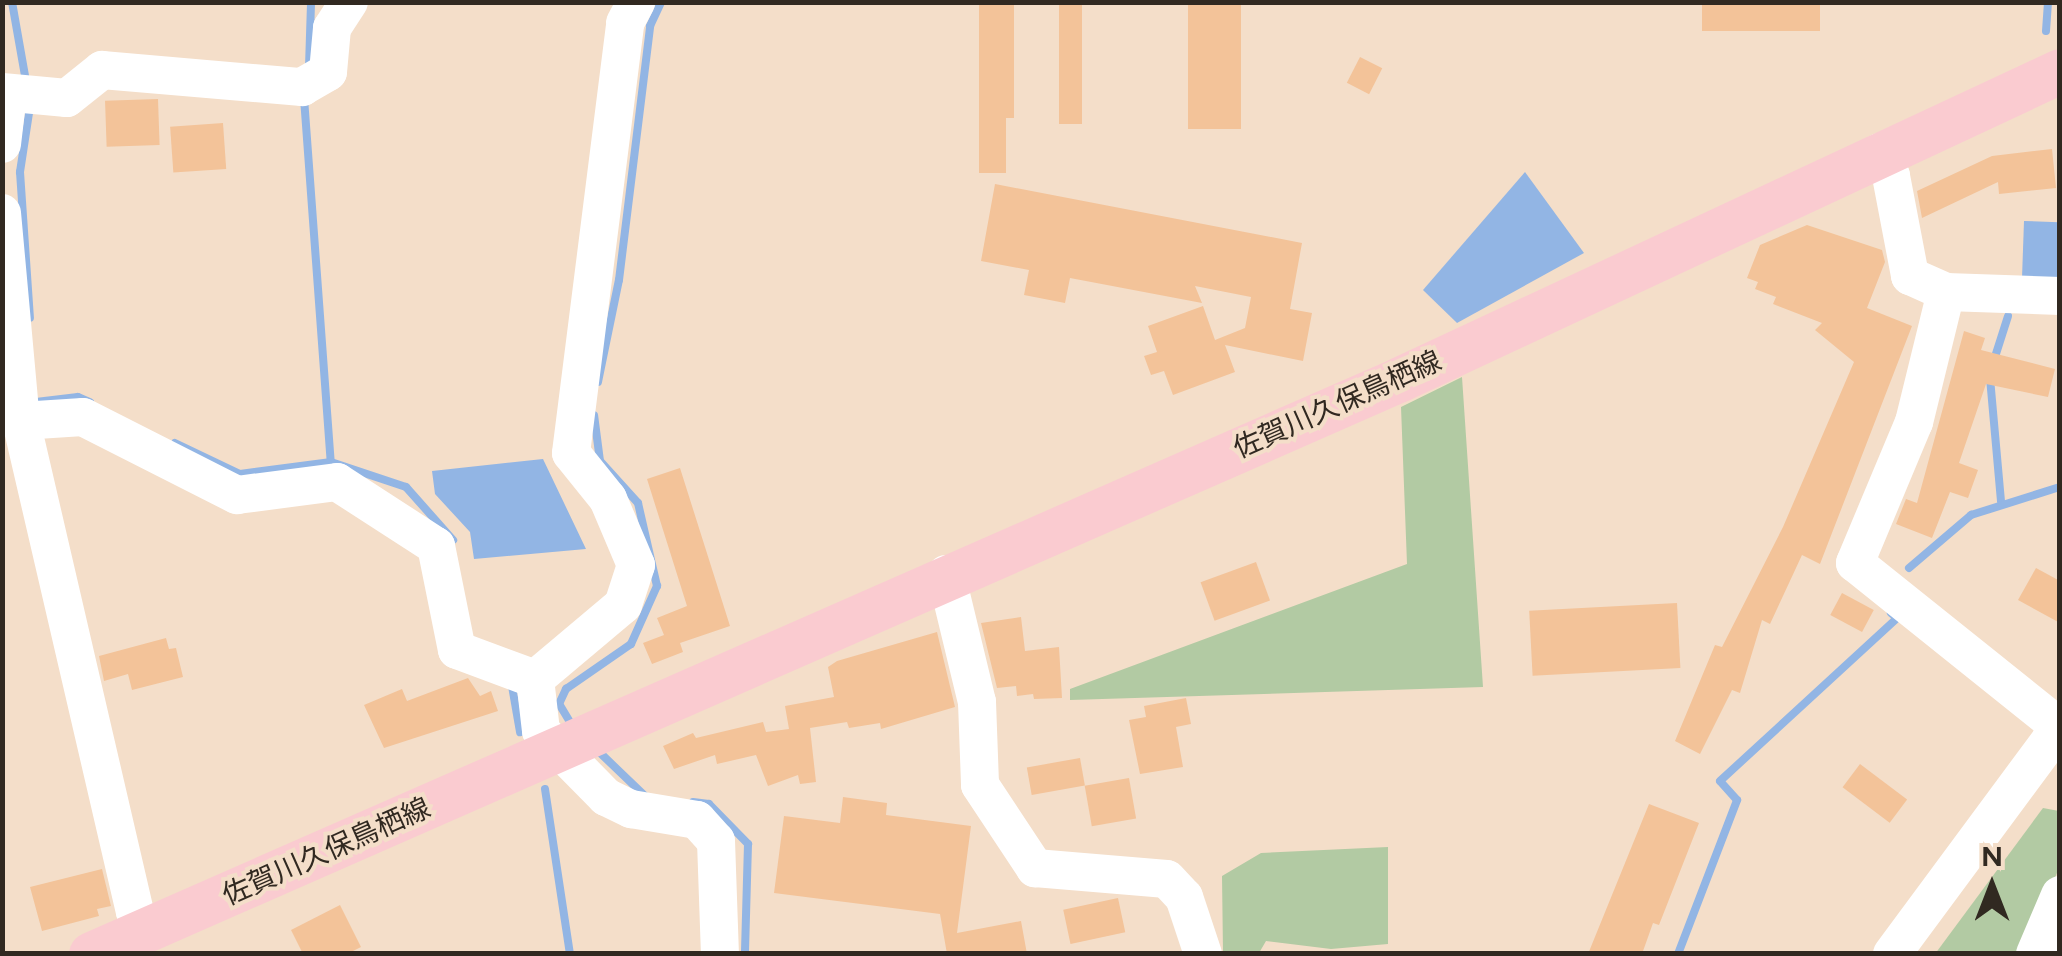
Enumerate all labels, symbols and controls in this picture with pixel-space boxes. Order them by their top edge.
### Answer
street label: 佐賀川久保鳥栖線 [1228,343,1446,465]
street label: 佐賀川久保鳥栖線 [217,790,435,912]
north arrow [1942,836,2042,936]
text: N [1981,839,2003,873]

